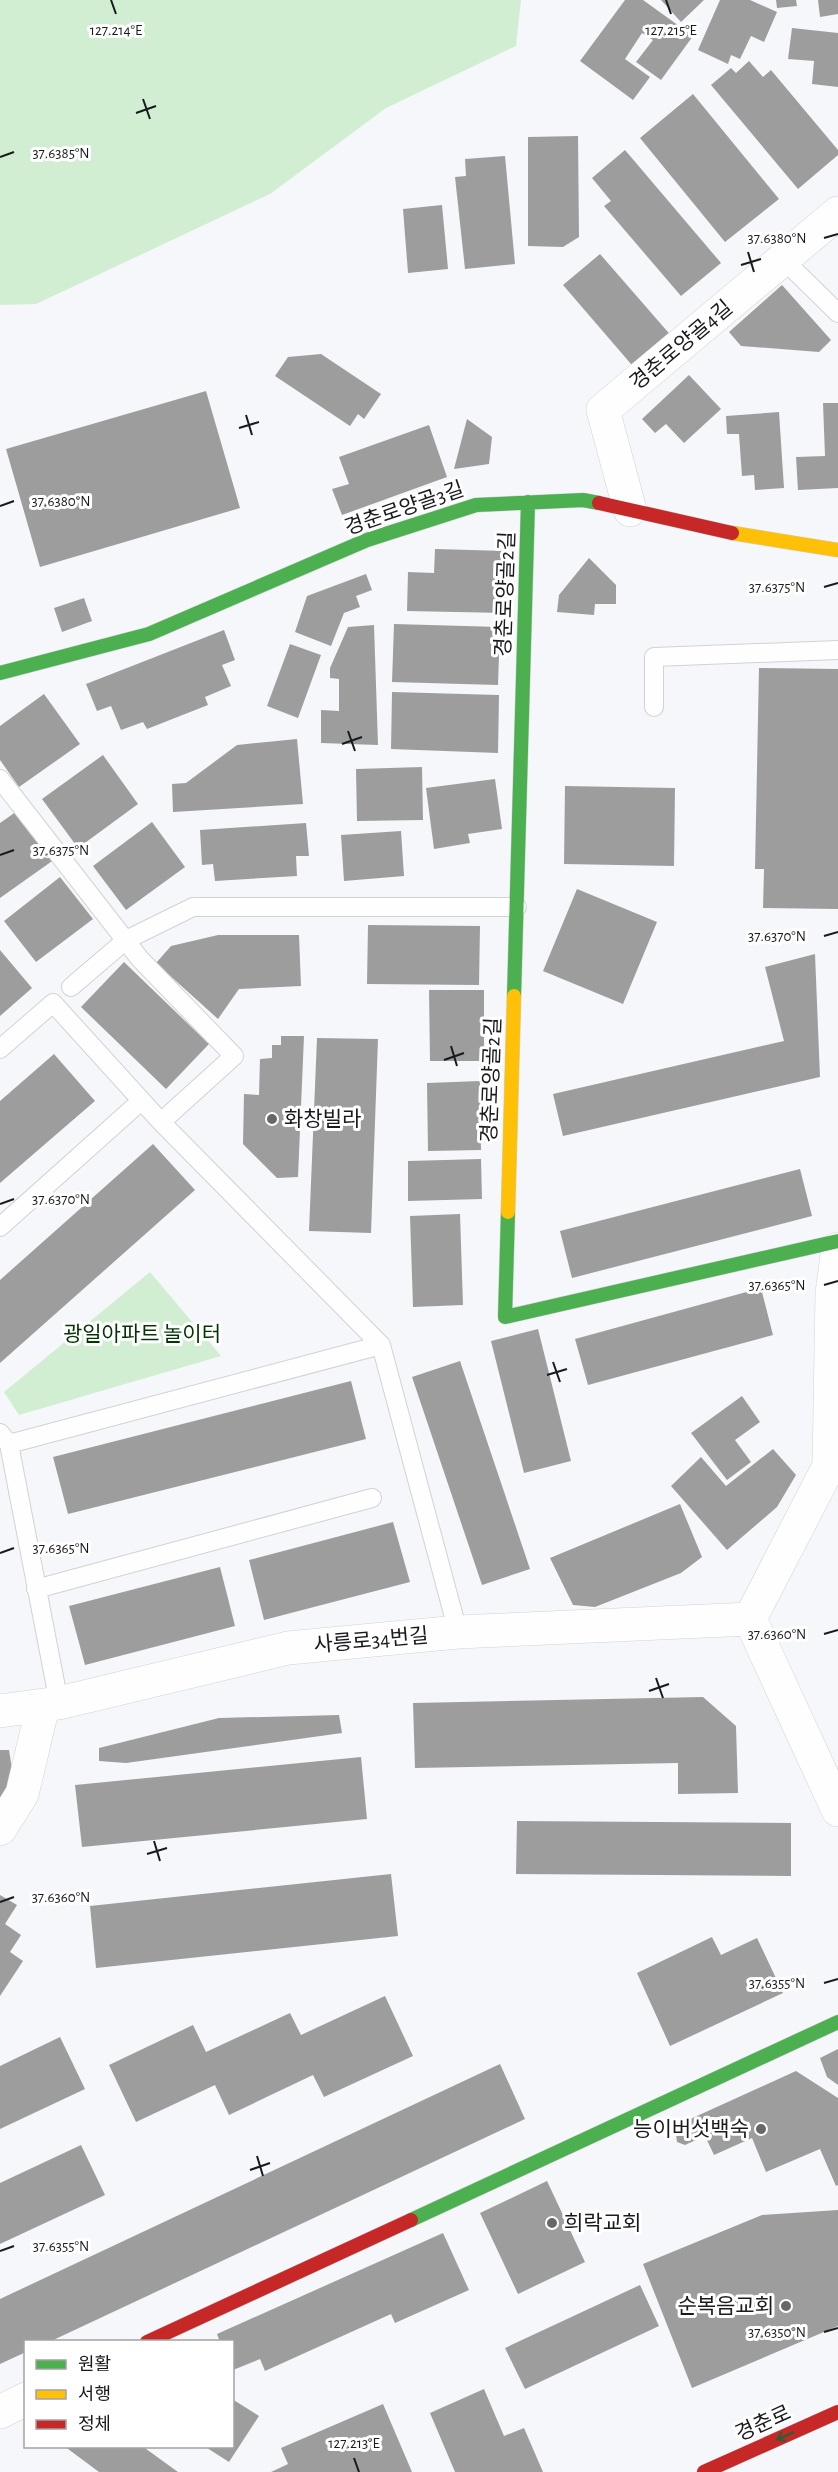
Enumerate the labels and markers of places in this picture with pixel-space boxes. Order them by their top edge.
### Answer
place label: 화창빌라 [284,1108,361,1130]
marker: 화창빌라 [265,1112,279,1126]
place label: 능이버섯백숙 [633,2118,749,2140]
marker: 능이버섯백숙 [754,2122,768,2136]
place label: 희락교회 [564,2212,641,2234]
marker: 희락교회 [545,2216,559,2230]
place label: 순복음교회 [677,2295,774,2317]
marker: 순복음교회 [779,2299,793,2313]

